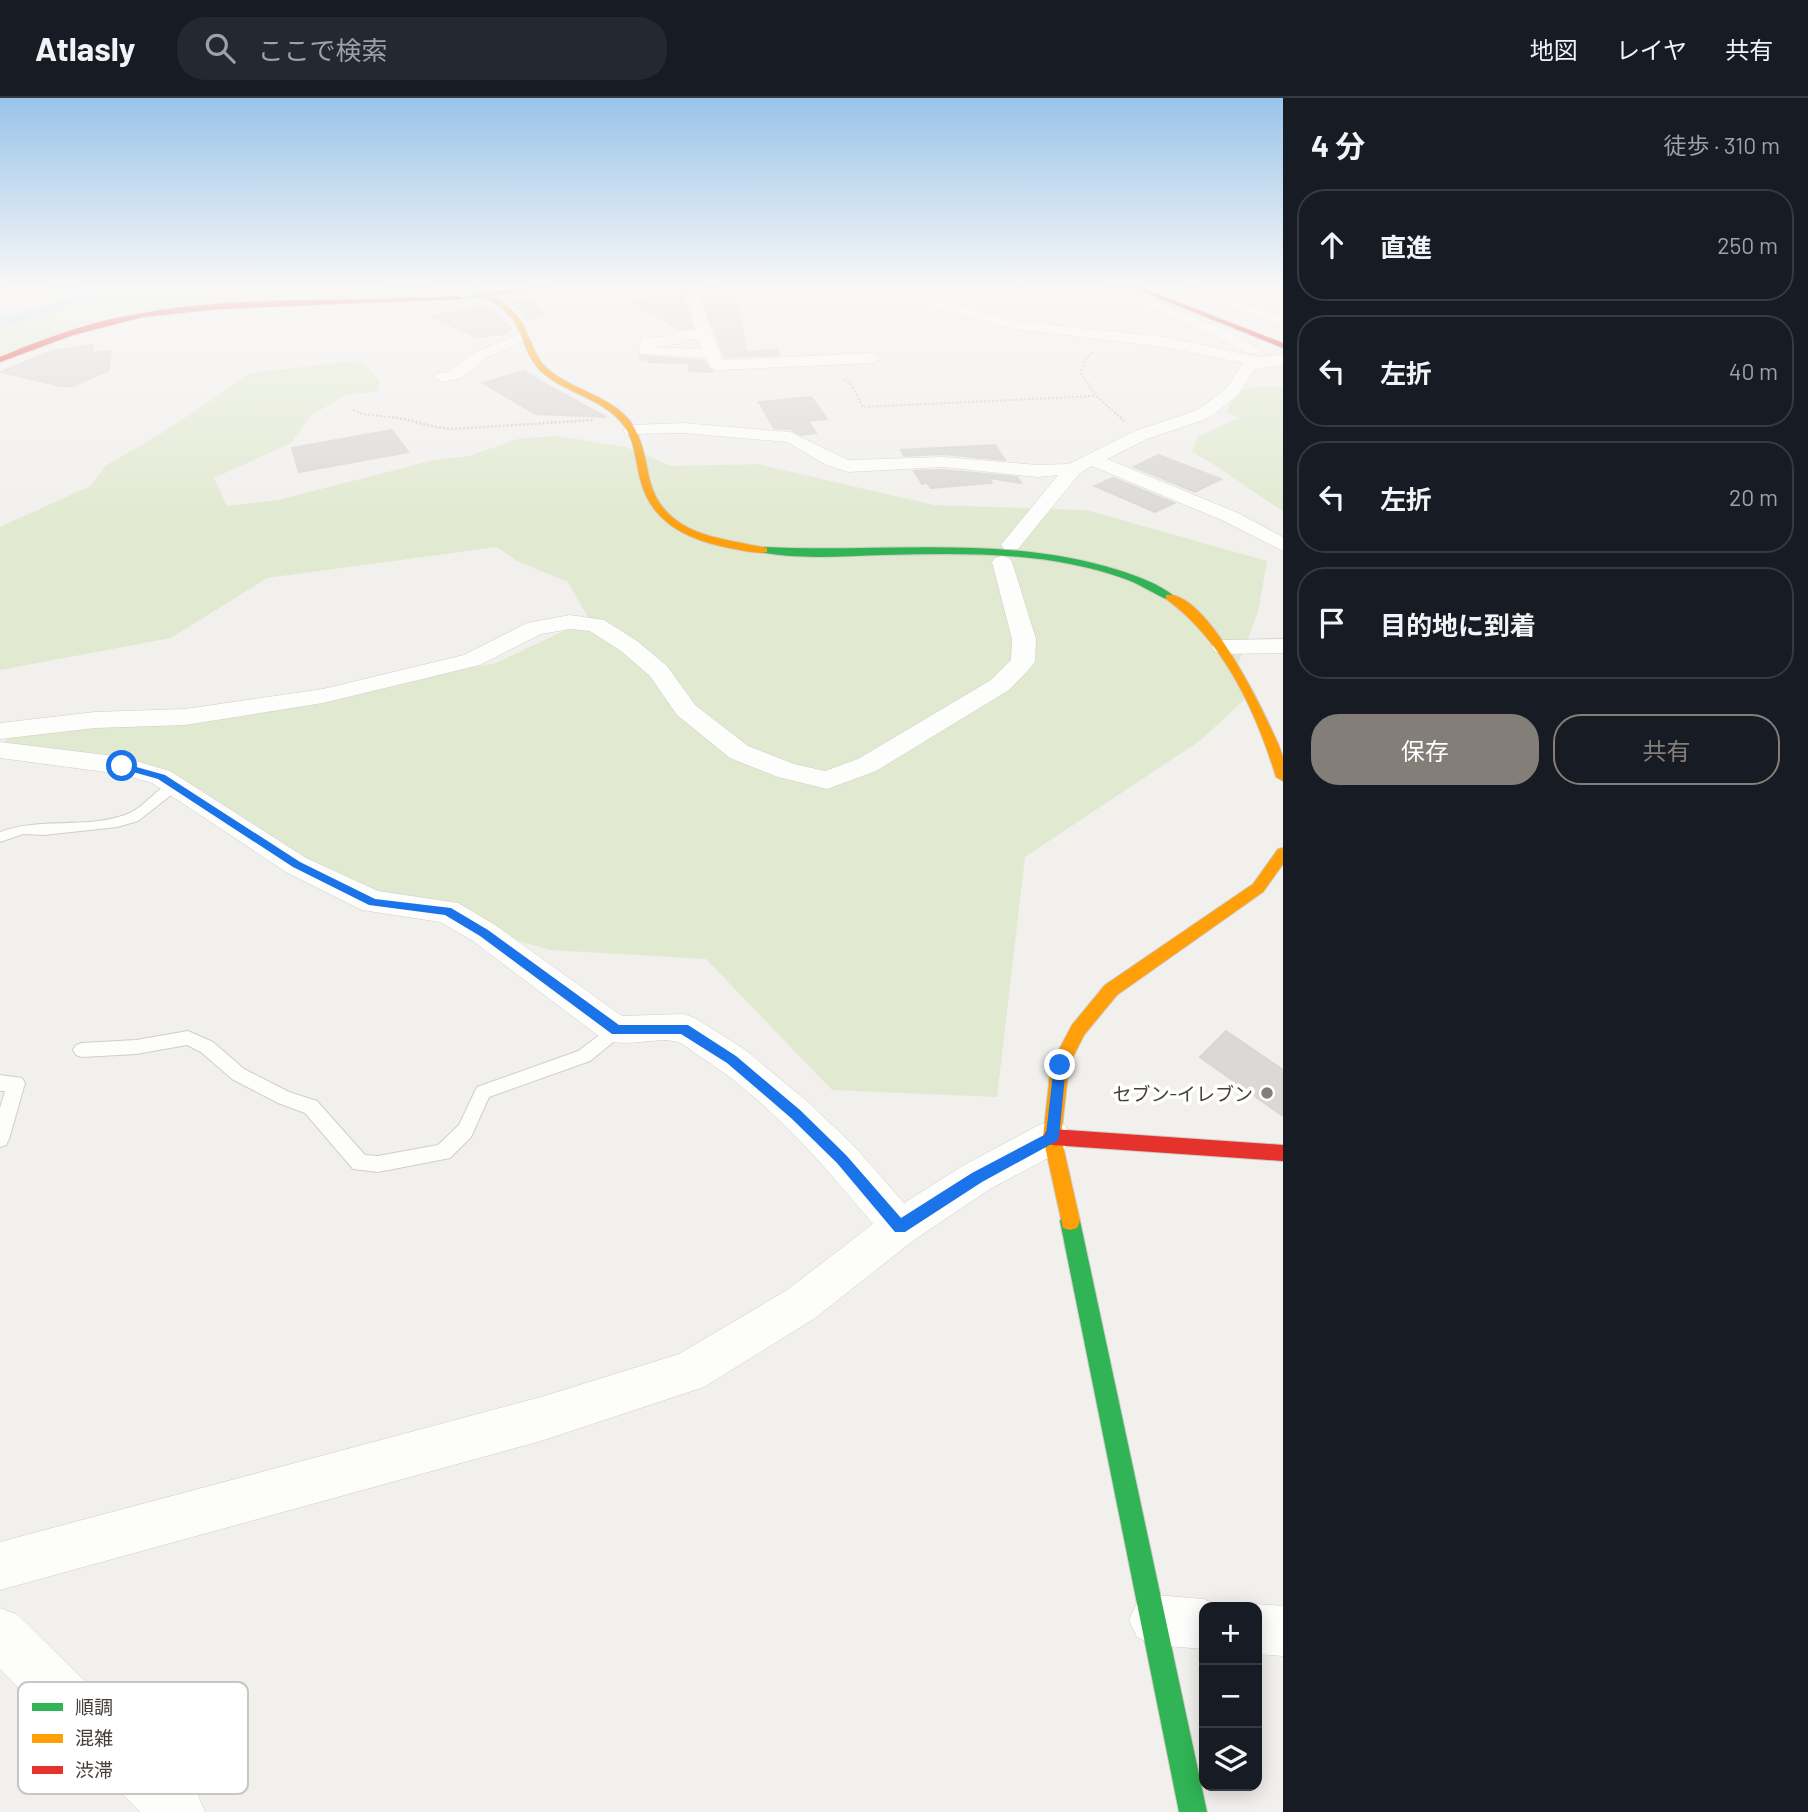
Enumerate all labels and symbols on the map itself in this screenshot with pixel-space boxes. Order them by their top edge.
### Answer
route start [106,750,137,781]
route end [1044,1049,1075,1080]
place label: セブン-イレブン [1113,1082,1253,1105]
marker: セブン-イレブン [1259,1085,1275,1101]
legend [18,1682,248,1794]
text: 順調 [75,1695,113,1718]
text: 混雑 [75,1726,113,1749]
text: 渋滞 [75,1758,113,1781]

